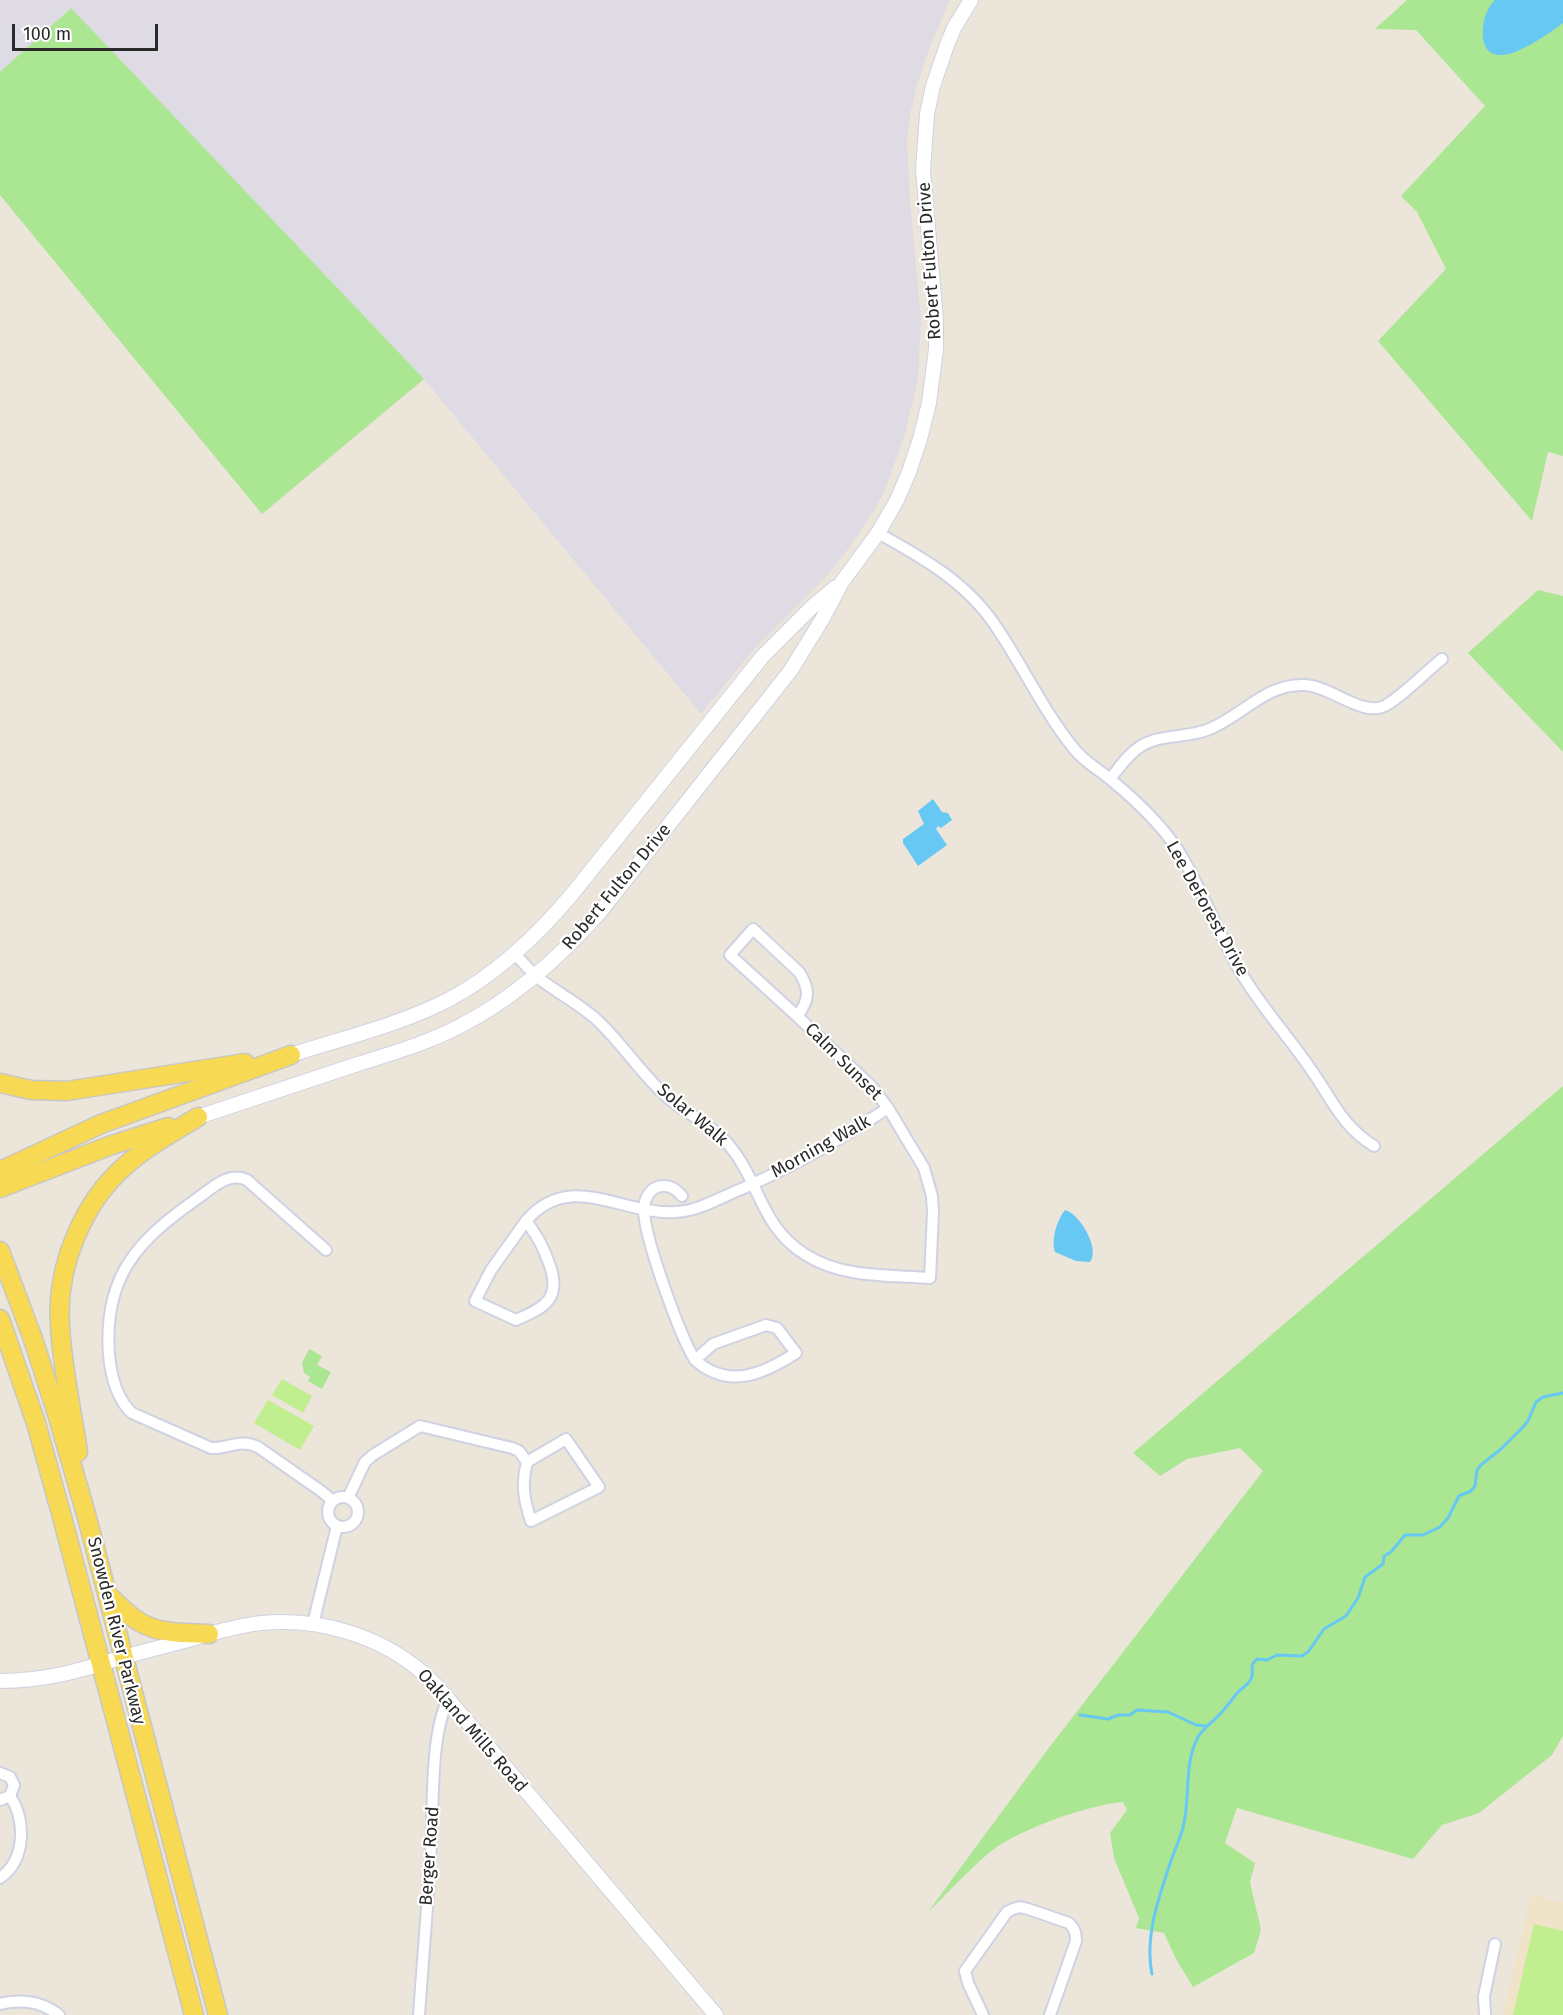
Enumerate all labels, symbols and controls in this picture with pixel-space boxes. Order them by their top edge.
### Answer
scale bar [15,12,160,50]
text: 100 m [23,23,71,45]
street label: Robert Fulton Drive [914,181,946,341]
street label: Robert Fulton Drive [558,820,676,954]
street label: Lee DeForest Drive [1161,838,1253,980]
street label: Calm Sunset [800,1019,886,1105]
street label: Solar Walk [652,1079,732,1151]
street label: Morning Walk [768,1111,874,1183]
street label: Snowden River Parkway [82,1535,150,1727]
street label: Oakland Mills Road [412,1665,532,1797]
street label: Berger Road [416,1806,444,1906]

